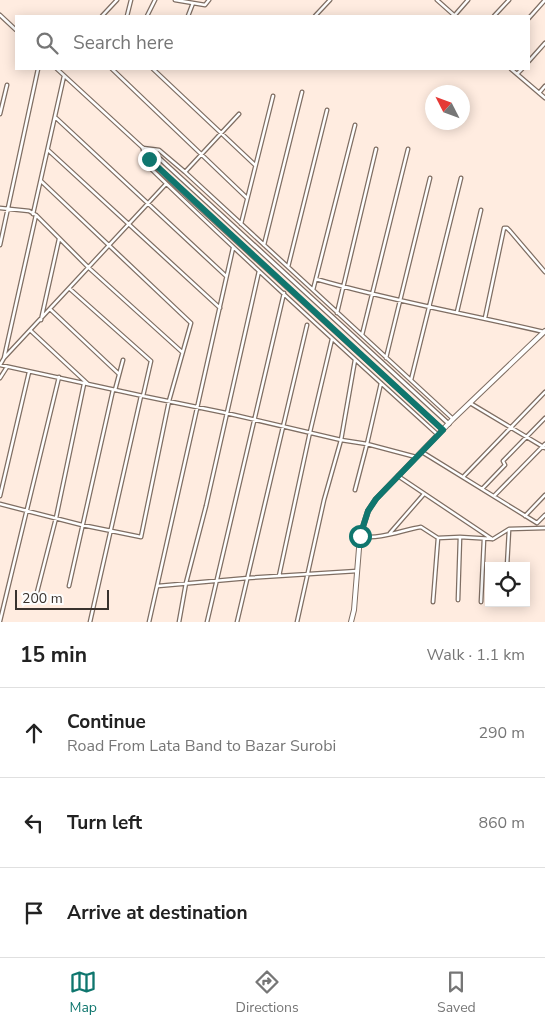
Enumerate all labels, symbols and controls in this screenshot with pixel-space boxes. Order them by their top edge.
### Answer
search box [15,15,530,70]
icon: search [33,29,61,57]
text: Search here [73,30,174,56]
north arrow [425,85,470,130]
route end [138,148,161,171]
route start [349,525,372,548]
map controls [485,562,530,607]
button: locate [485,562,530,607]
scale bar [15,587,109,610]
text: 200 m [22,589,63,608]
text: 15 min [20,641,87,669]
text: Walk · 1.1 km [427,644,525,666]
text: Continue [67,709,146,735]
icon: ahead [20,719,48,747]
text: 290 m [478,722,525,744]
text: Road From Lata Band to Bazar Surobi [67,735,336,757]
icon: left [20,809,48,837]
text: Turn left [67,810,142,836]
text: 860 m [478,812,525,834]
icon: arrive [20,899,48,927]
text: Arrive at destination [67,900,248,926]
tab: Map [69,968,97,1017]
tab: Directions [236,968,299,1017]
tab: Saved [437,968,476,1017]

